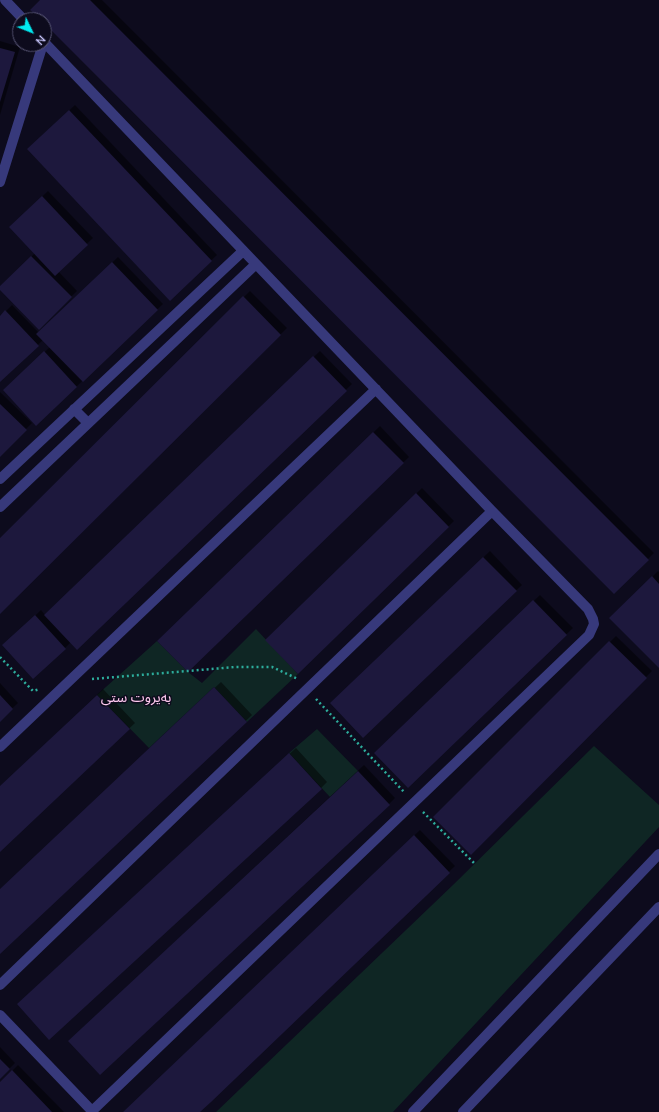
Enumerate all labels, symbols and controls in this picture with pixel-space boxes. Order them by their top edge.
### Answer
north arrow [12,12,52,52]
text: N [32,32,49,48]
district label: بەیروت ستی [101,691,171,707]

